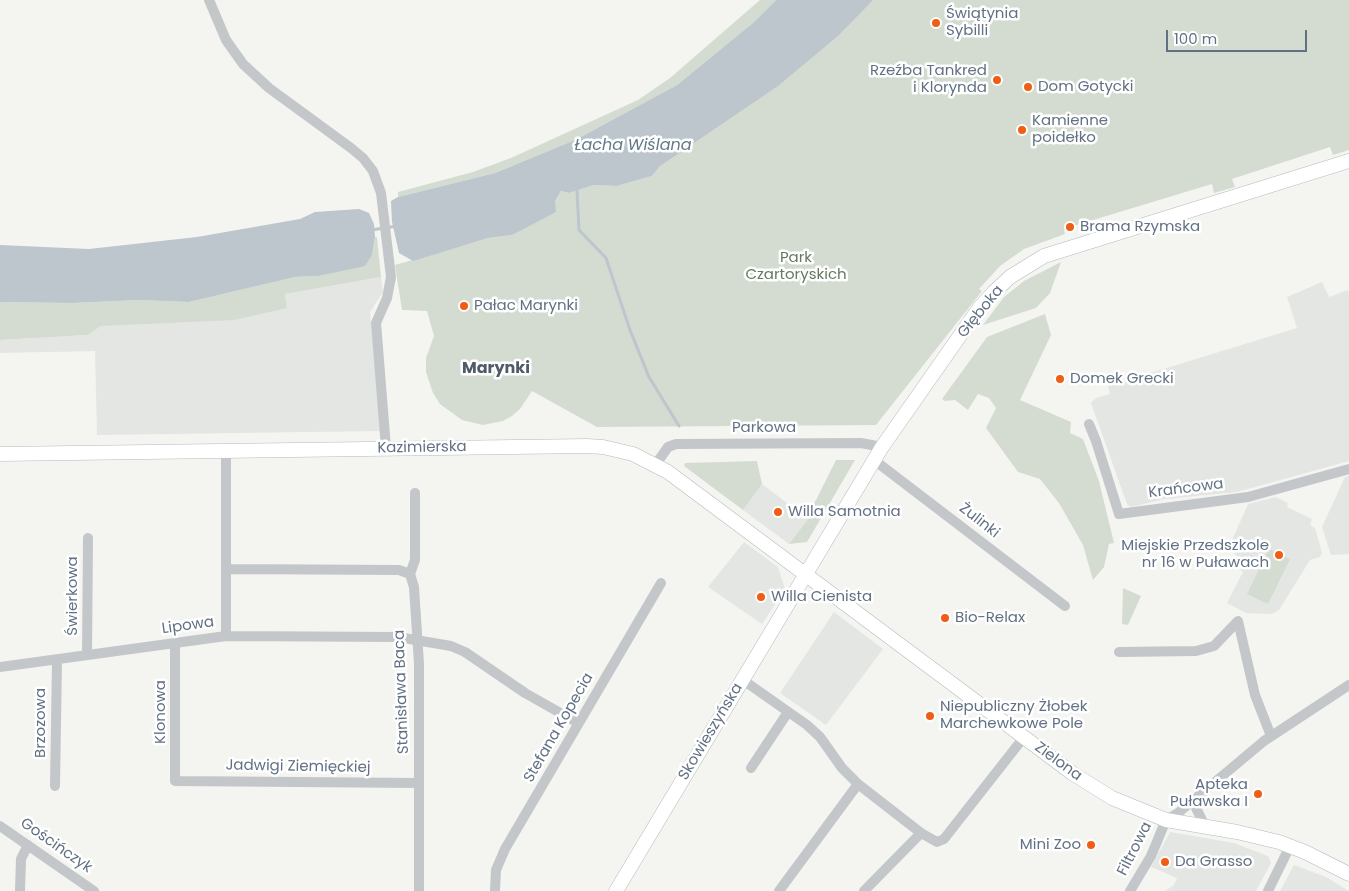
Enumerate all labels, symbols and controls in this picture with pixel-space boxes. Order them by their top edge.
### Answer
place label: Świątynia Sybilli [946,5,1018,40]
marker: Świątynia Sybilli [930,17,942,29]
scale bar [1169,20,1310,52]
text: 100 m [1174,28,1217,49]
place label: Rzeźba Tankred i Klorynda [870,62,987,97]
marker: Rzeźba Tankred i Klorynda [991,74,1003,86]
place label: Dom Gotycki [1038,78,1133,96]
marker: Dom Gotycki [1022,81,1034,93]
place label: Kamienne poidełko [1032,112,1108,147]
marker: Kamienne poidełko [1016,124,1028,136]
water label: Łacha Wiślana [574,136,692,156]
place label: Brama Rzymska [1080,218,1200,236]
marker: Brama Rzymska [1064,221,1076,233]
park label: Park Czartoryskich [745,249,847,284]
street label: Głęboka [954,282,1008,342]
place label: Pałac Marynki [474,297,578,315]
marker: Pałac Marynki [458,300,470,312]
district label: Marynki [462,359,530,379]
place label: Domek Grecki [1070,370,1174,388]
marker: Domek Grecki [1054,373,1066,385]
street label: Parkowa [732,419,796,437]
street label: Kazimierska [377,438,467,458]
street label: Krańcowa [1147,475,1225,503]
street label: Żulinki [955,500,1003,542]
place label: Willa Samotnia [788,503,901,521]
marker: Willa Samotnia [772,506,784,518]
place label: Miejskie Przedszkole nr 16 w Puławach [1121,537,1269,572]
marker: Miejskie Przedszkole nr 16 w Puławach [1273,549,1285,561]
street label: Świerkowa [64,556,82,636]
place label: Willa Cienista [771,588,872,606]
marker: Willa Cienista [755,591,767,603]
place label: Bio-Relax [955,609,1025,627]
marker: Bio-Relax [939,612,951,624]
street label: Lipowa [161,613,215,639]
street label: Stanisława Baca [391,629,413,755]
street label: Stefana Kopecia [520,670,598,786]
street label: Klonowa [152,680,170,744]
street label: Skowieszyńska [675,680,747,784]
street label: Brzozowa [32,688,50,758]
place label: Niepubliczny Żłobek Marchewkowe Pole [940,698,1087,733]
marker: Niepubliczny Żłobek Marchewkowe Pole [924,710,936,722]
street label: Zielona [1031,739,1085,785]
street label: Jadwigi Ziemięckiej [225,757,371,777]
place label: Apteka Puławska I [1170,776,1248,811]
marker: Apteka Puławska I [1252,788,1264,800]
street label: Gościńczyk [17,815,95,877]
street label: Filtrowa [1114,819,1156,879]
place label: Mini Zoo [1020,836,1081,854]
marker: Mini Zoo [1085,839,1097,851]
place label: Da Grasso [1175,853,1252,871]
marker: Da Grasso [1159,856,1171,868]

